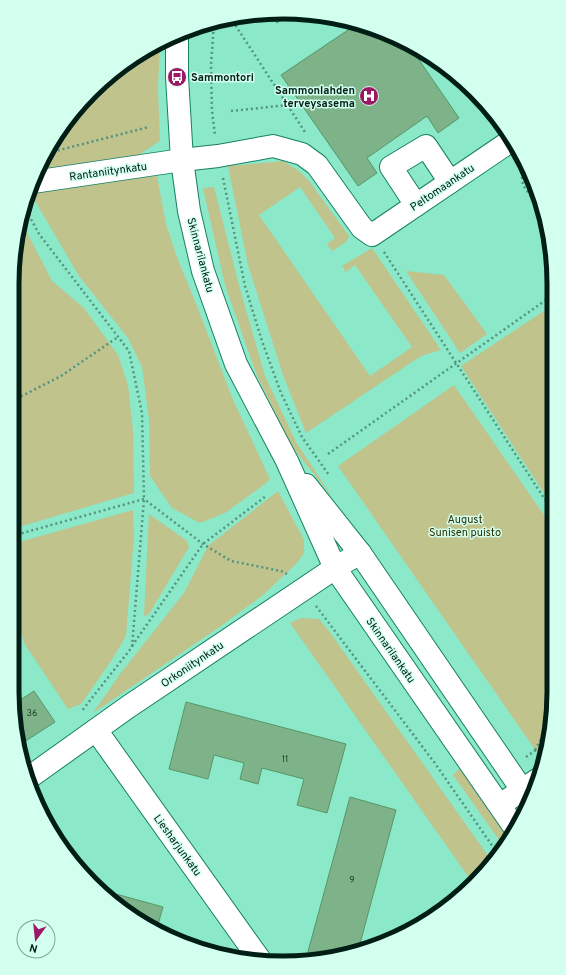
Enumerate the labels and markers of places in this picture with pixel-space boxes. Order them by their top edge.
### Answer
bus stop icon: Sammontori [166,66,188,88]
place label: Sammontori [191,71,254,85]
place label: Sammonlahden terveysasema [275,84,355,111]
hospital icon: Sammonlahden terveysasema [358,85,380,107]

